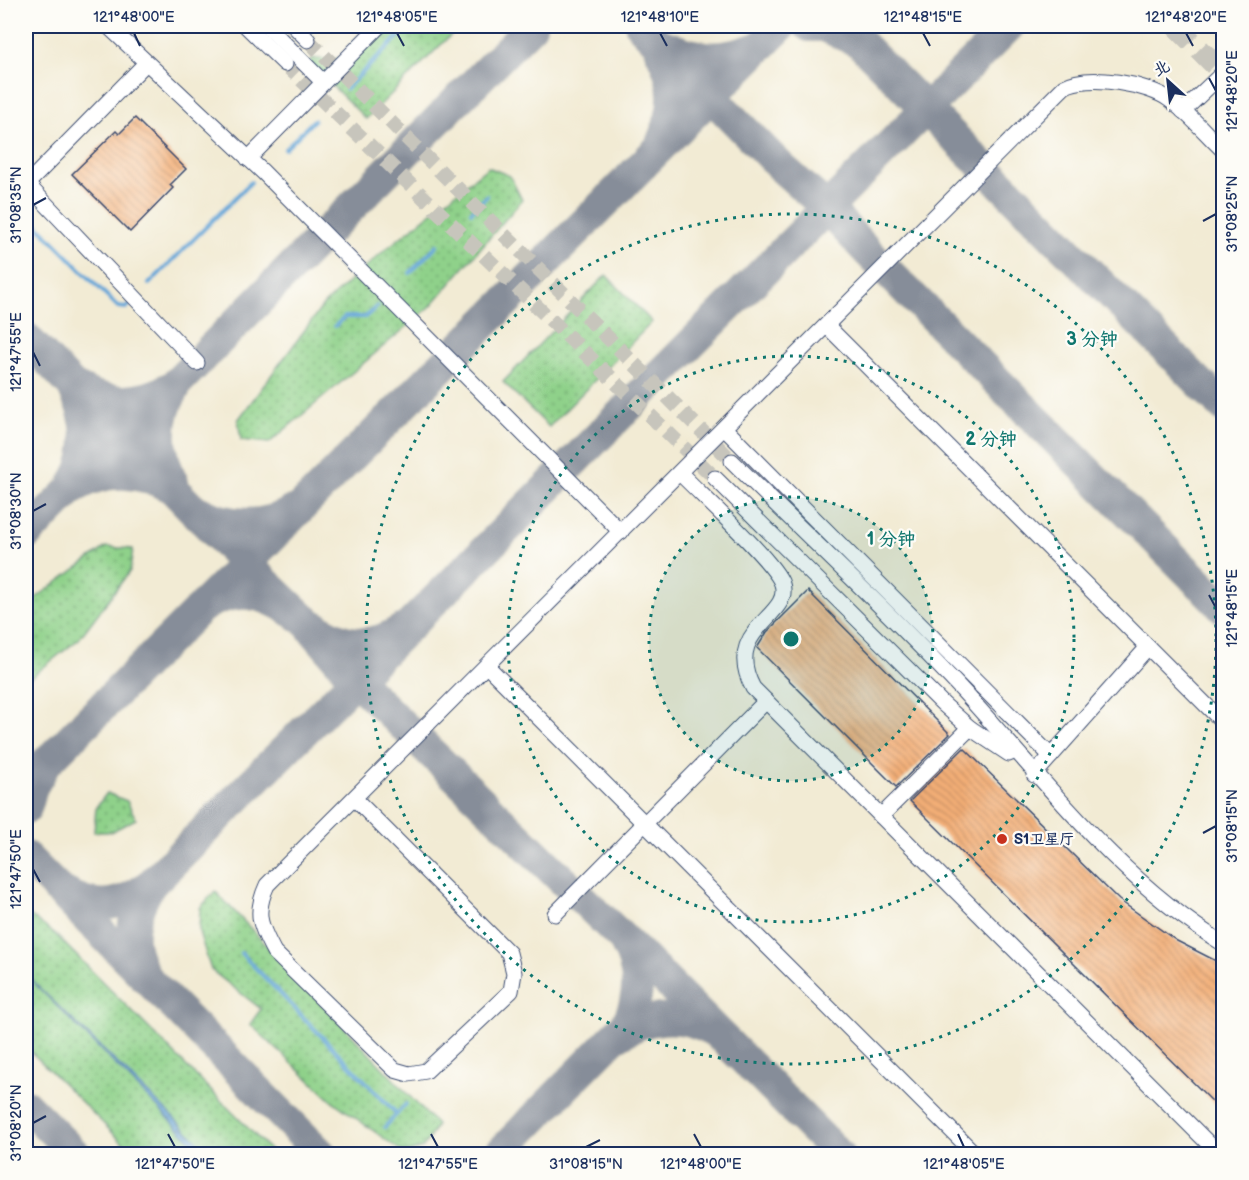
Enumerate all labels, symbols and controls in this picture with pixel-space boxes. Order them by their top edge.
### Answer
text: 121°48'00"E [93,8,175,27]
text: 121°48'05"E [356,8,438,27]
text: 121°48'10"E [621,8,699,27]
text: 121°48'15"E [884,8,962,27]
text: 121°48'20"E [1145,8,1227,27]
text: 121°48'20"E [1223,50,1242,132]
north arrow [1138,51,1198,111]
text: 北 [1150,57,1173,81]
text: 31°08'35"N [7,166,26,244]
text: 31°08'25"N [1223,175,1242,253]
text: 121°47'55"E [7,312,26,392]
text: 3 分钟 [1066,329,1118,350]
text: 2 分钟 [965,429,1017,450]
text: 31°08'30"N [7,472,26,550]
text: 1 分钟 [867,529,915,550]
text: 121°48'15"E [1223,569,1242,647]
centre of rings [781,629,801,649]
text: 31°08'15"N [1223,789,1242,863]
text: 121°47'50"E [7,829,26,909]
place label: S1卫星厅 [1014,830,1074,849]
marker: S1卫星厅 [995,832,1009,846]
text: 31°08'20"N [7,1084,26,1162]
text: 121°47'50"E [135,1155,215,1174]
text: 121°47'55"E [398,1155,478,1174]
text: 31°08'15"N [549,1155,623,1174]
text: 121°48'00"E [660,1155,742,1174]
text: 121°48'05"E [923,1155,1005,1174]

